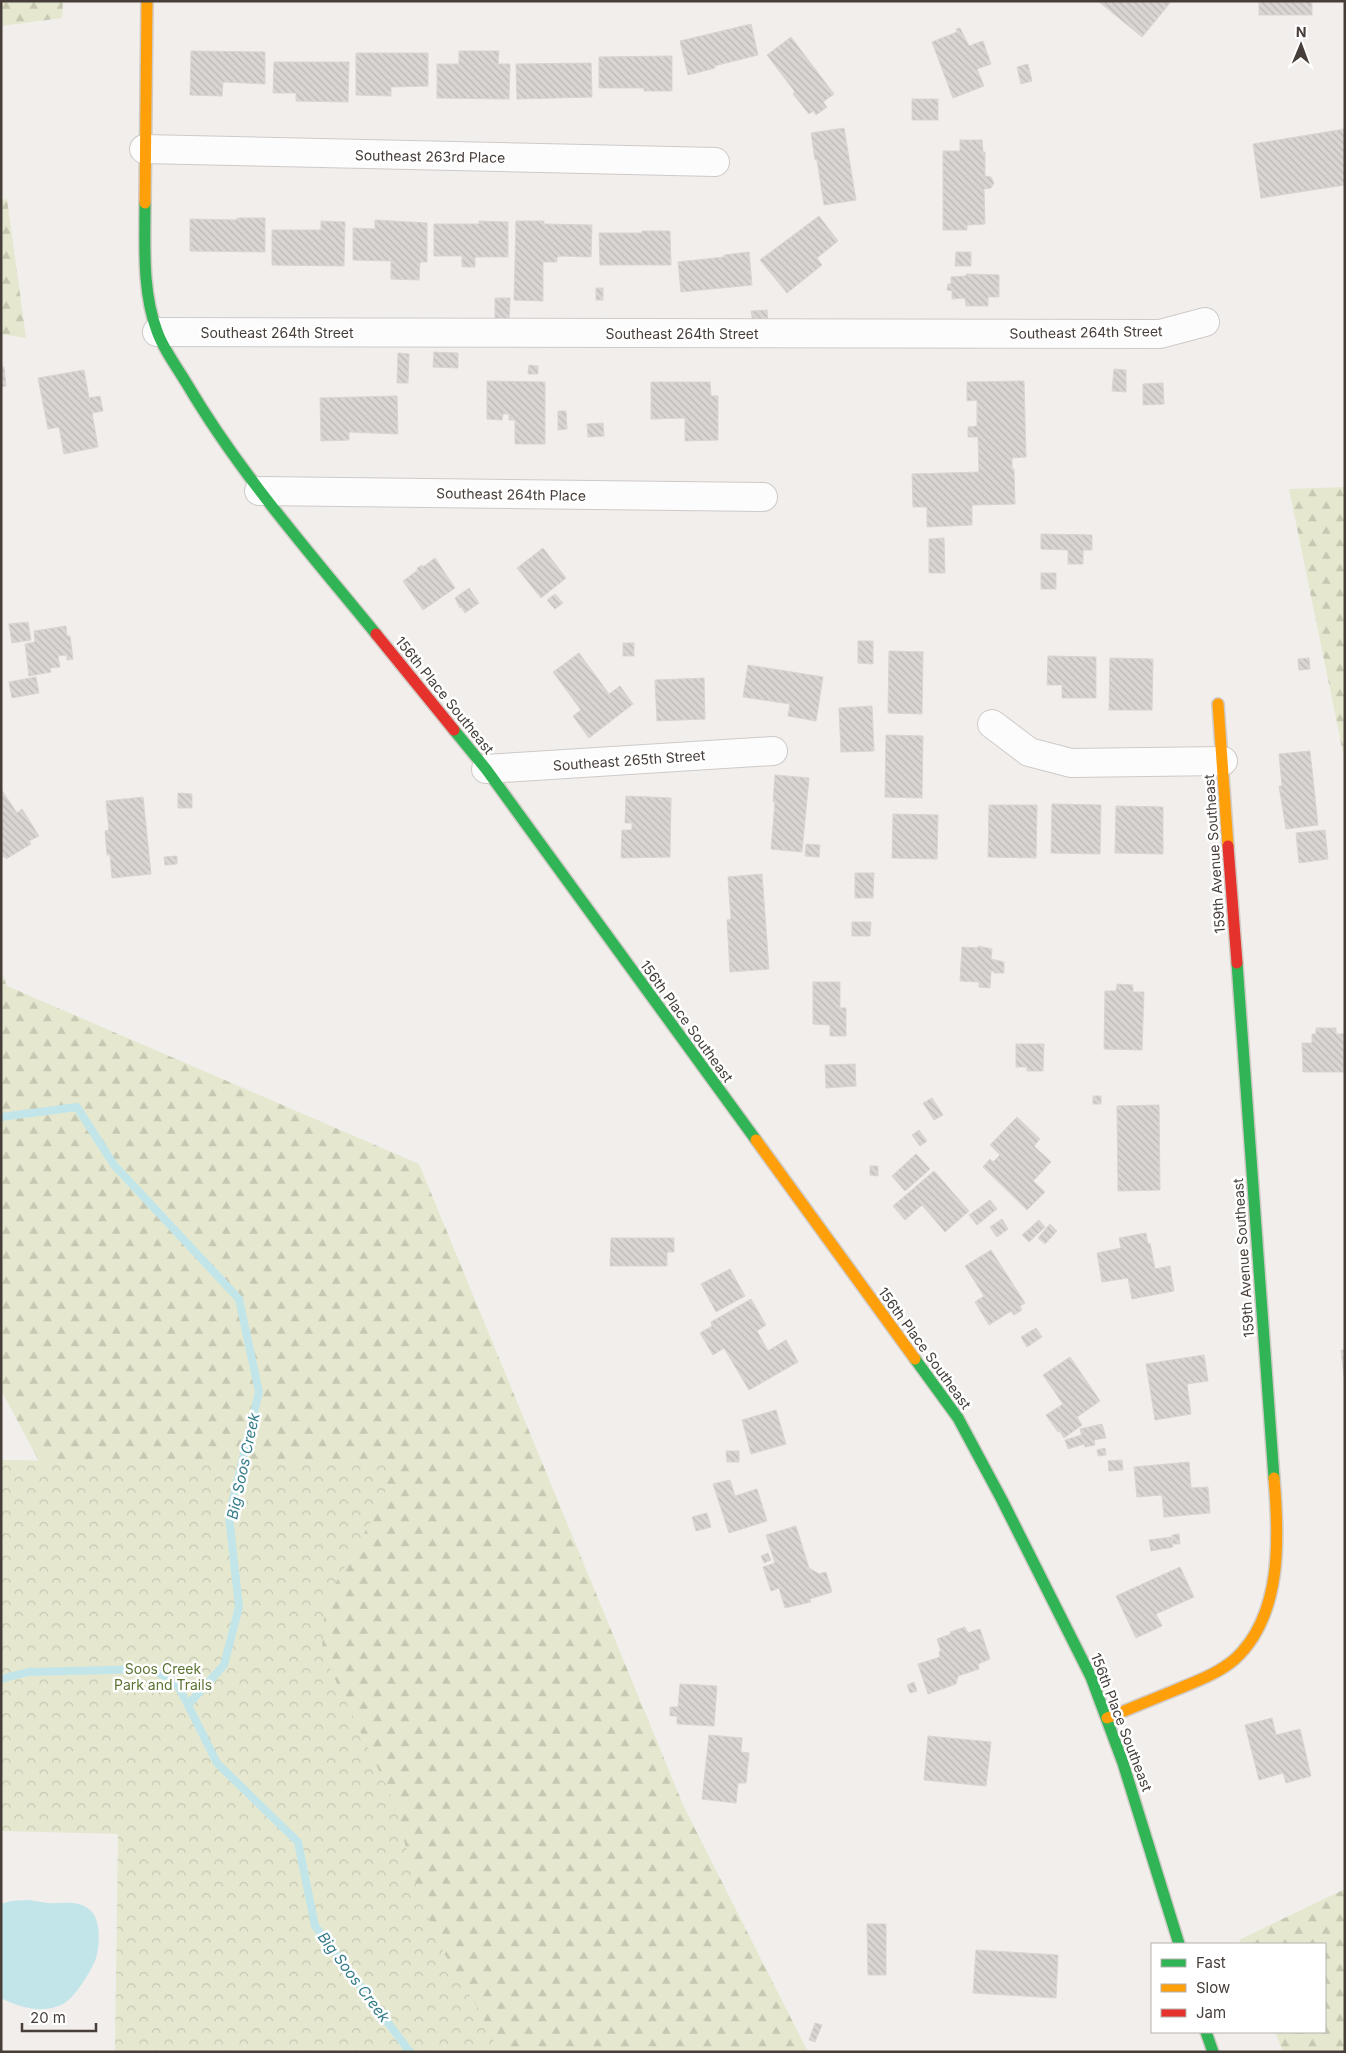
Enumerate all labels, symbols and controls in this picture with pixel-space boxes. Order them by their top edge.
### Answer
north arrow [1276,20,1326,70]
text: N [1296,23,1307,40]
street label: Southeast 263rd Place [355,146,505,166]
street label: Southeast 264th Street [1009,322,1163,342]
street label: Southeast 264th Street [200,324,354,341]
street label: Southeast 264th Street [605,325,759,342]
street label: Southeast 264th Place [436,484,586,504]
street label: 156th Place Southeast [392,633,498,758]
street label: Southeast 265th Street [552,746,706,774]
street label: 159th Avenue Southeast [1200,773,1228,934]
street label: 156th Place Southeast [637,957,737,1086]
street label: 159th Avenue Southeast [1229,1177,1257,1338]
street label: 156th Place Southeast [875,1284,975,1413]
water label: Big Soos Creek [222,1410,264,1521]
street label: 156th Place Southeast [1088,1651,1156,1794]
park label: Soos Creek Park and Trails [114,1660,212,1693]
water label: Big Soos Creek [314,1928,395,2027]
legend [1151,1943,1326,2033]
text: Fast [1196,1953,1226,1972]
text: Slow [1196,1978,1230,1997]
scale bar [22,2000,96,2032]
text: Jam [1196,2003,1226,2022]
text: 20 m [30,2008,66,2027]

